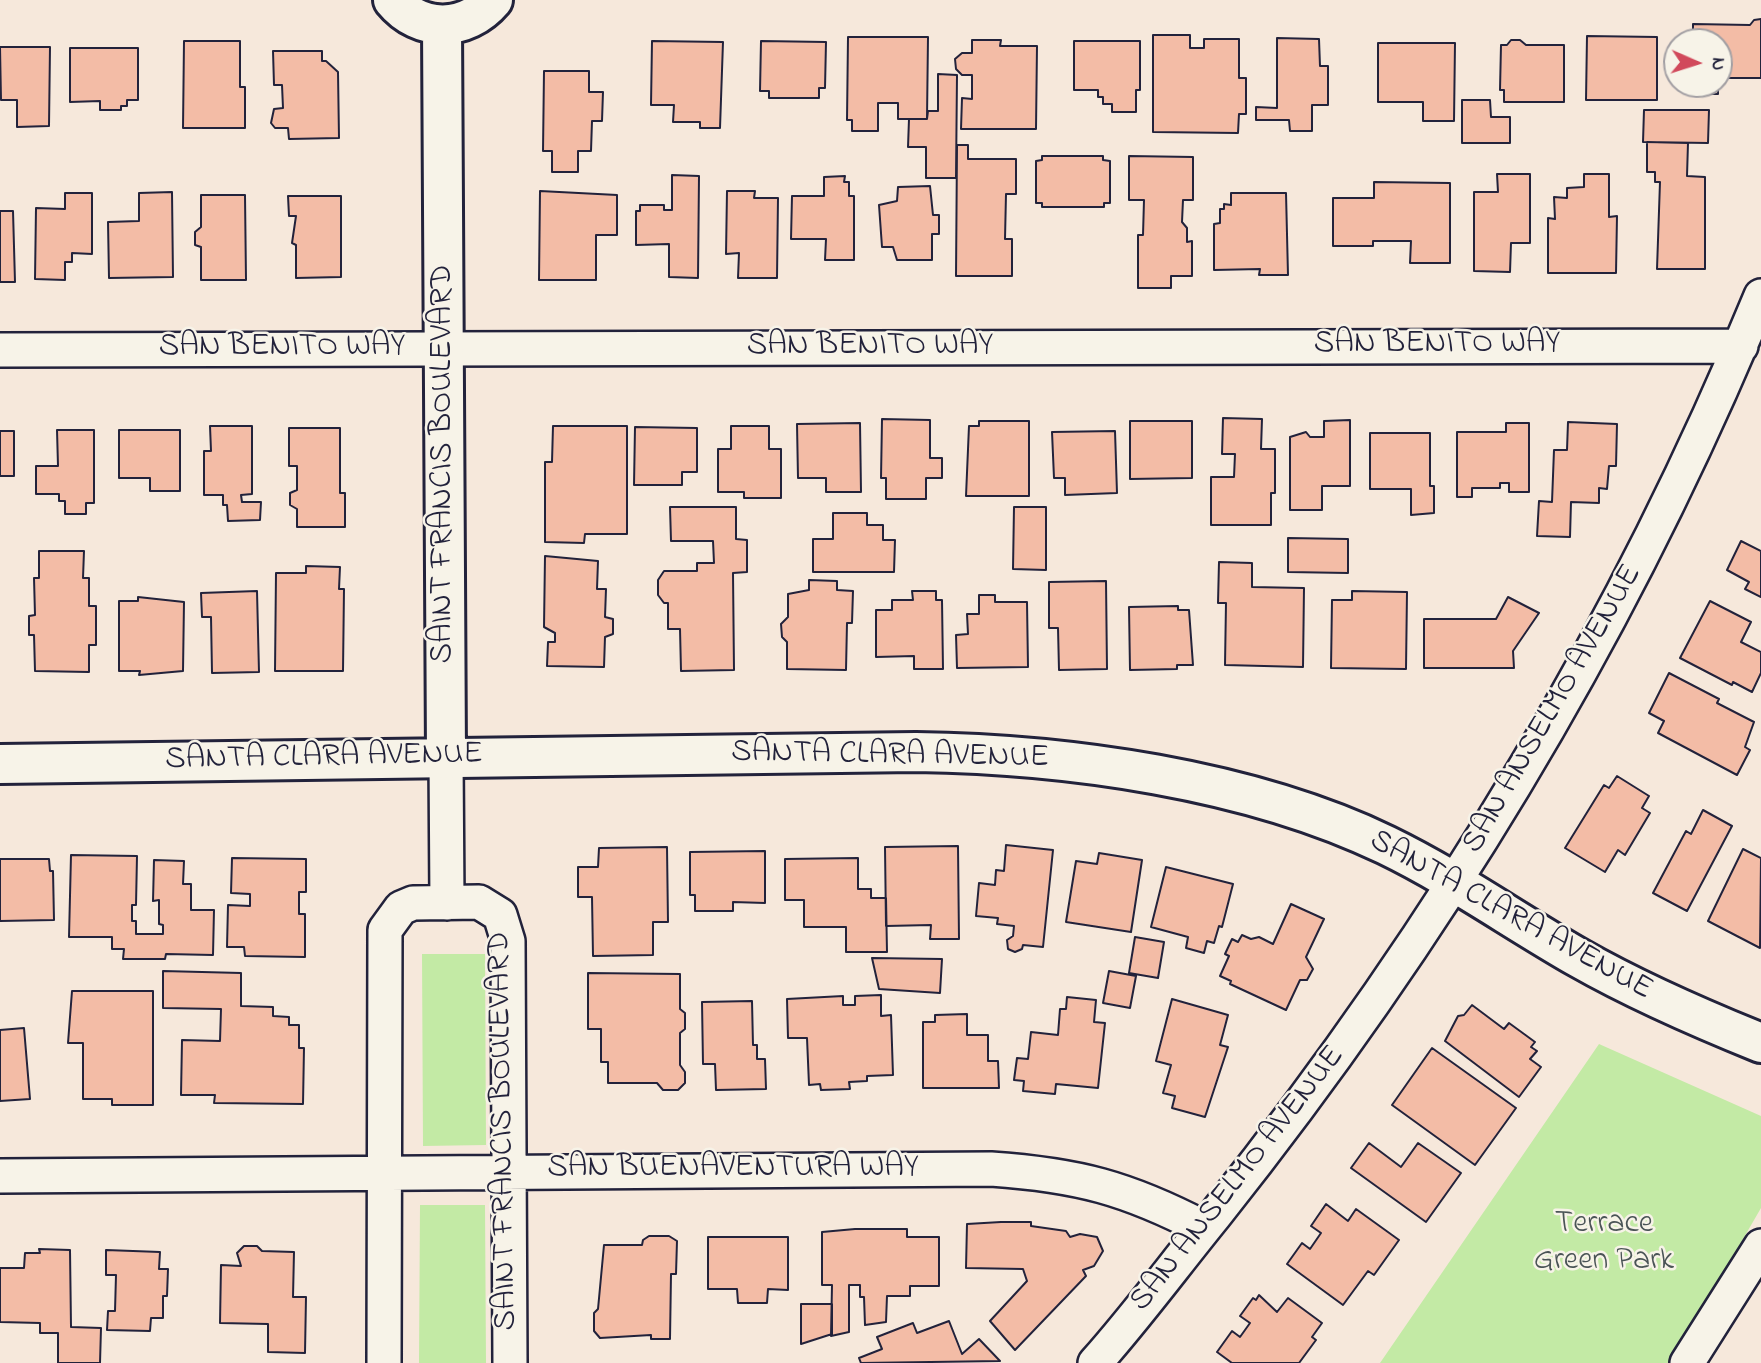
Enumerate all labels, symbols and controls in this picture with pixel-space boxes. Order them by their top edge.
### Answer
north arrow [1663,28,1733,98]
text: N [1704,57,1731,71]
street label: SAINT FRANCIS BOULEVARD [426,264,464,664]
street label: SAN BENITO WAY [1314,327,1560,365]
street label: SAN BENITO WAY [747,329,993,367]
street label: SAN BENITO WAY [159,330,405,368]
street label: SAN ANSELMO AVENUE [1456,559,1652,861]
street label: SANTA CLARA AVENUE [731,735,1049,779]
street label: SANTA CLARA AVENUE [165,737,483,781]
street label: SANTA CLARA AVENUE [1362,823,1658,1011]
street label: SAINT FRANCIS BOULEVARD [482,931,528,1331]
street label: SAN ANSELMO AVENUE [1123,1039,1355,1321]
street label: SAN BUENAVENTURA WAY [547,1151,919,1189]
park label: Terrace Green Park [1534,1207,1674,1282]

